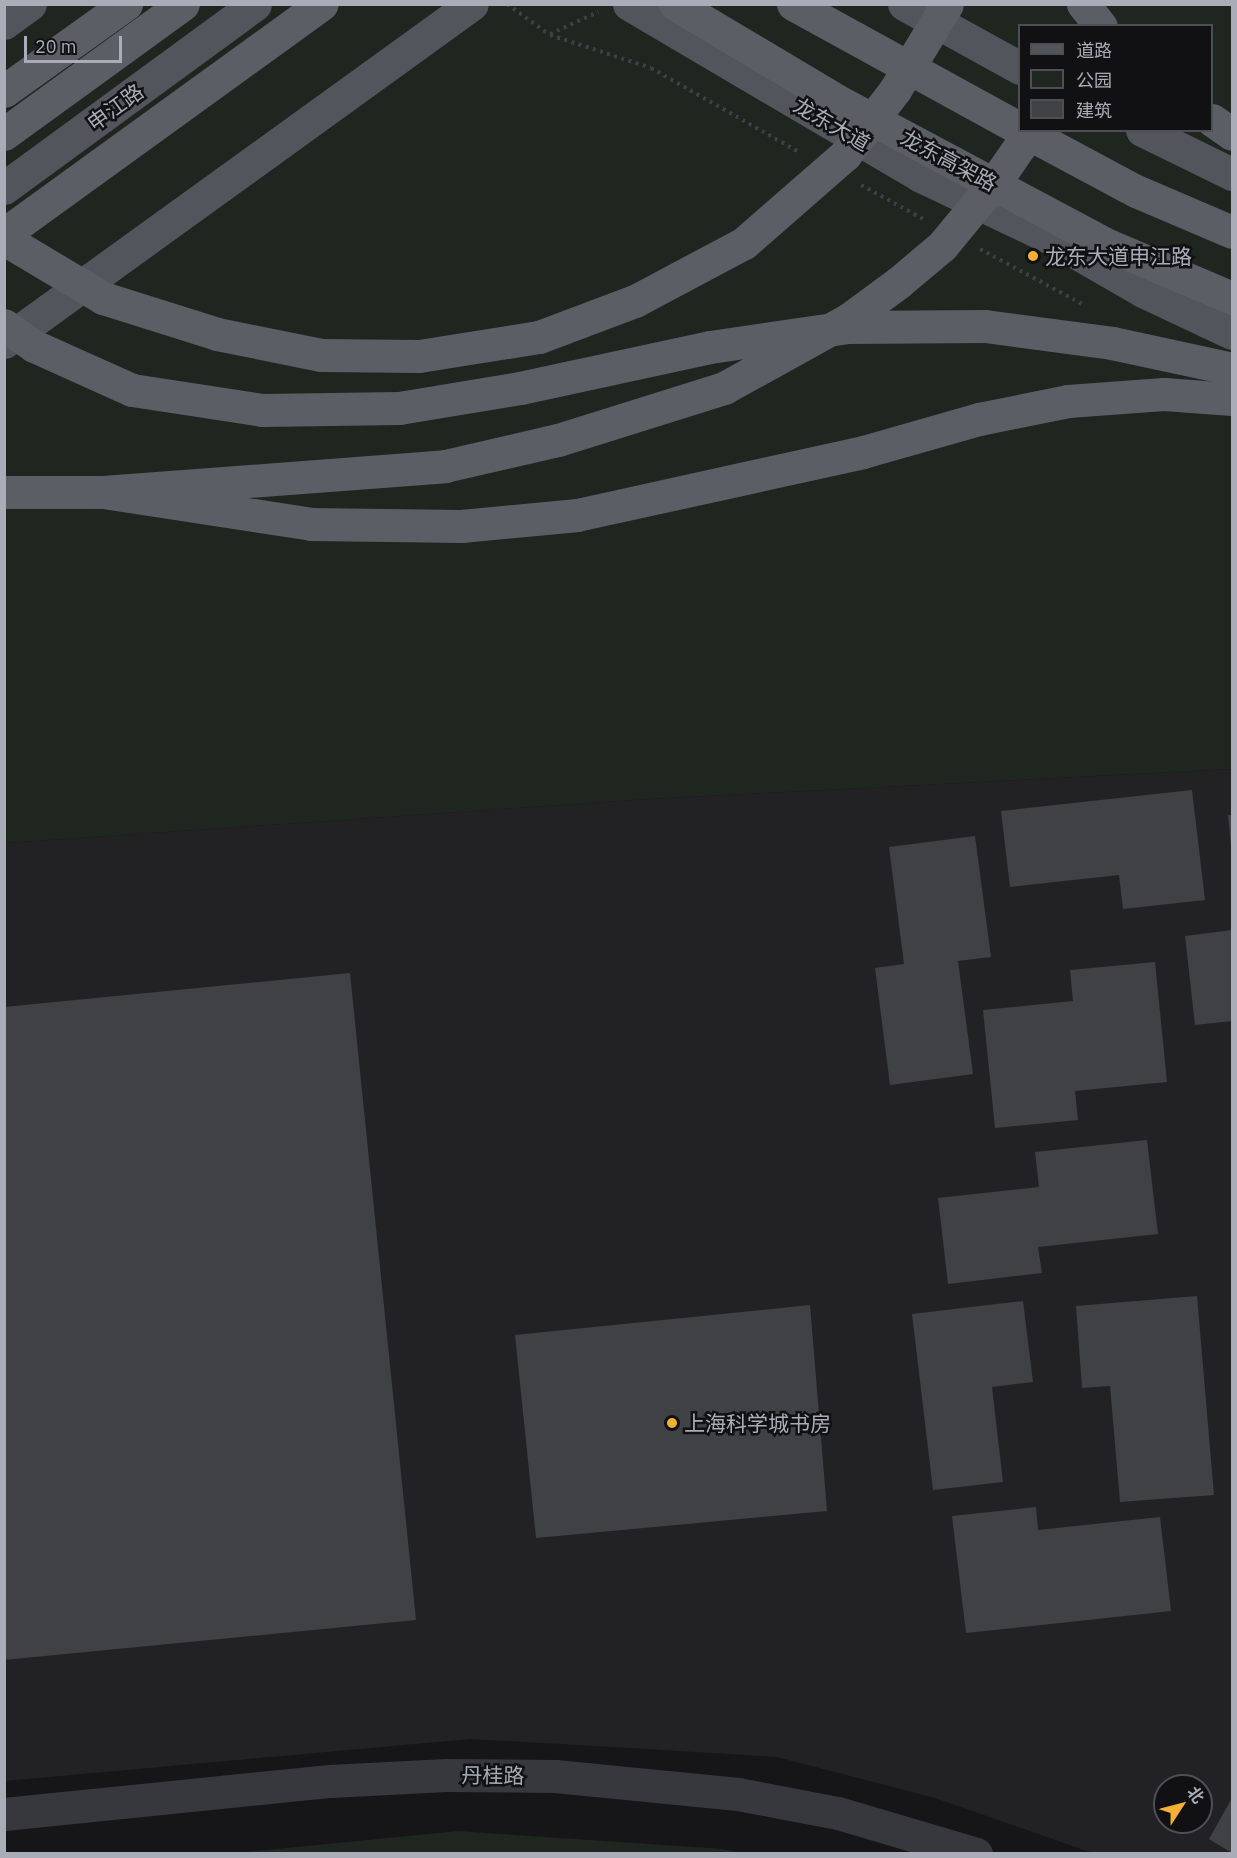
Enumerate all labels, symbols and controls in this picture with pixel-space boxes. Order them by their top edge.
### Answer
scale bar [27,24,124,62]
legend [1018,24,1213,132]
text: 20 m [35,35,77,58]
text: 道路 [1076,39,1112,62]
text: 公园 [1076,69,1112,92]
street label: 申江路 [82,78,148,136]
street label: 龙东大道 [789,92,875,156]
text: 建筑 [1076,99,1112,122]
street label: 龙东高架路 [897,124,1001,196]
place label: 龙东大道申江路 [1045,243,1192,269]
marker: 龙东大道申江路 [1026,249,1040,263]
place label: 上海科学城书房 [684,1410,831,1436]
marker: 上海科学城书房 [665,1416,679,1430]
street label: 丹桂路 [461,1762,525,1788]
north arrow [1153,1774,1213,1834]
text: 北 [1183,1782,1209,1807]

